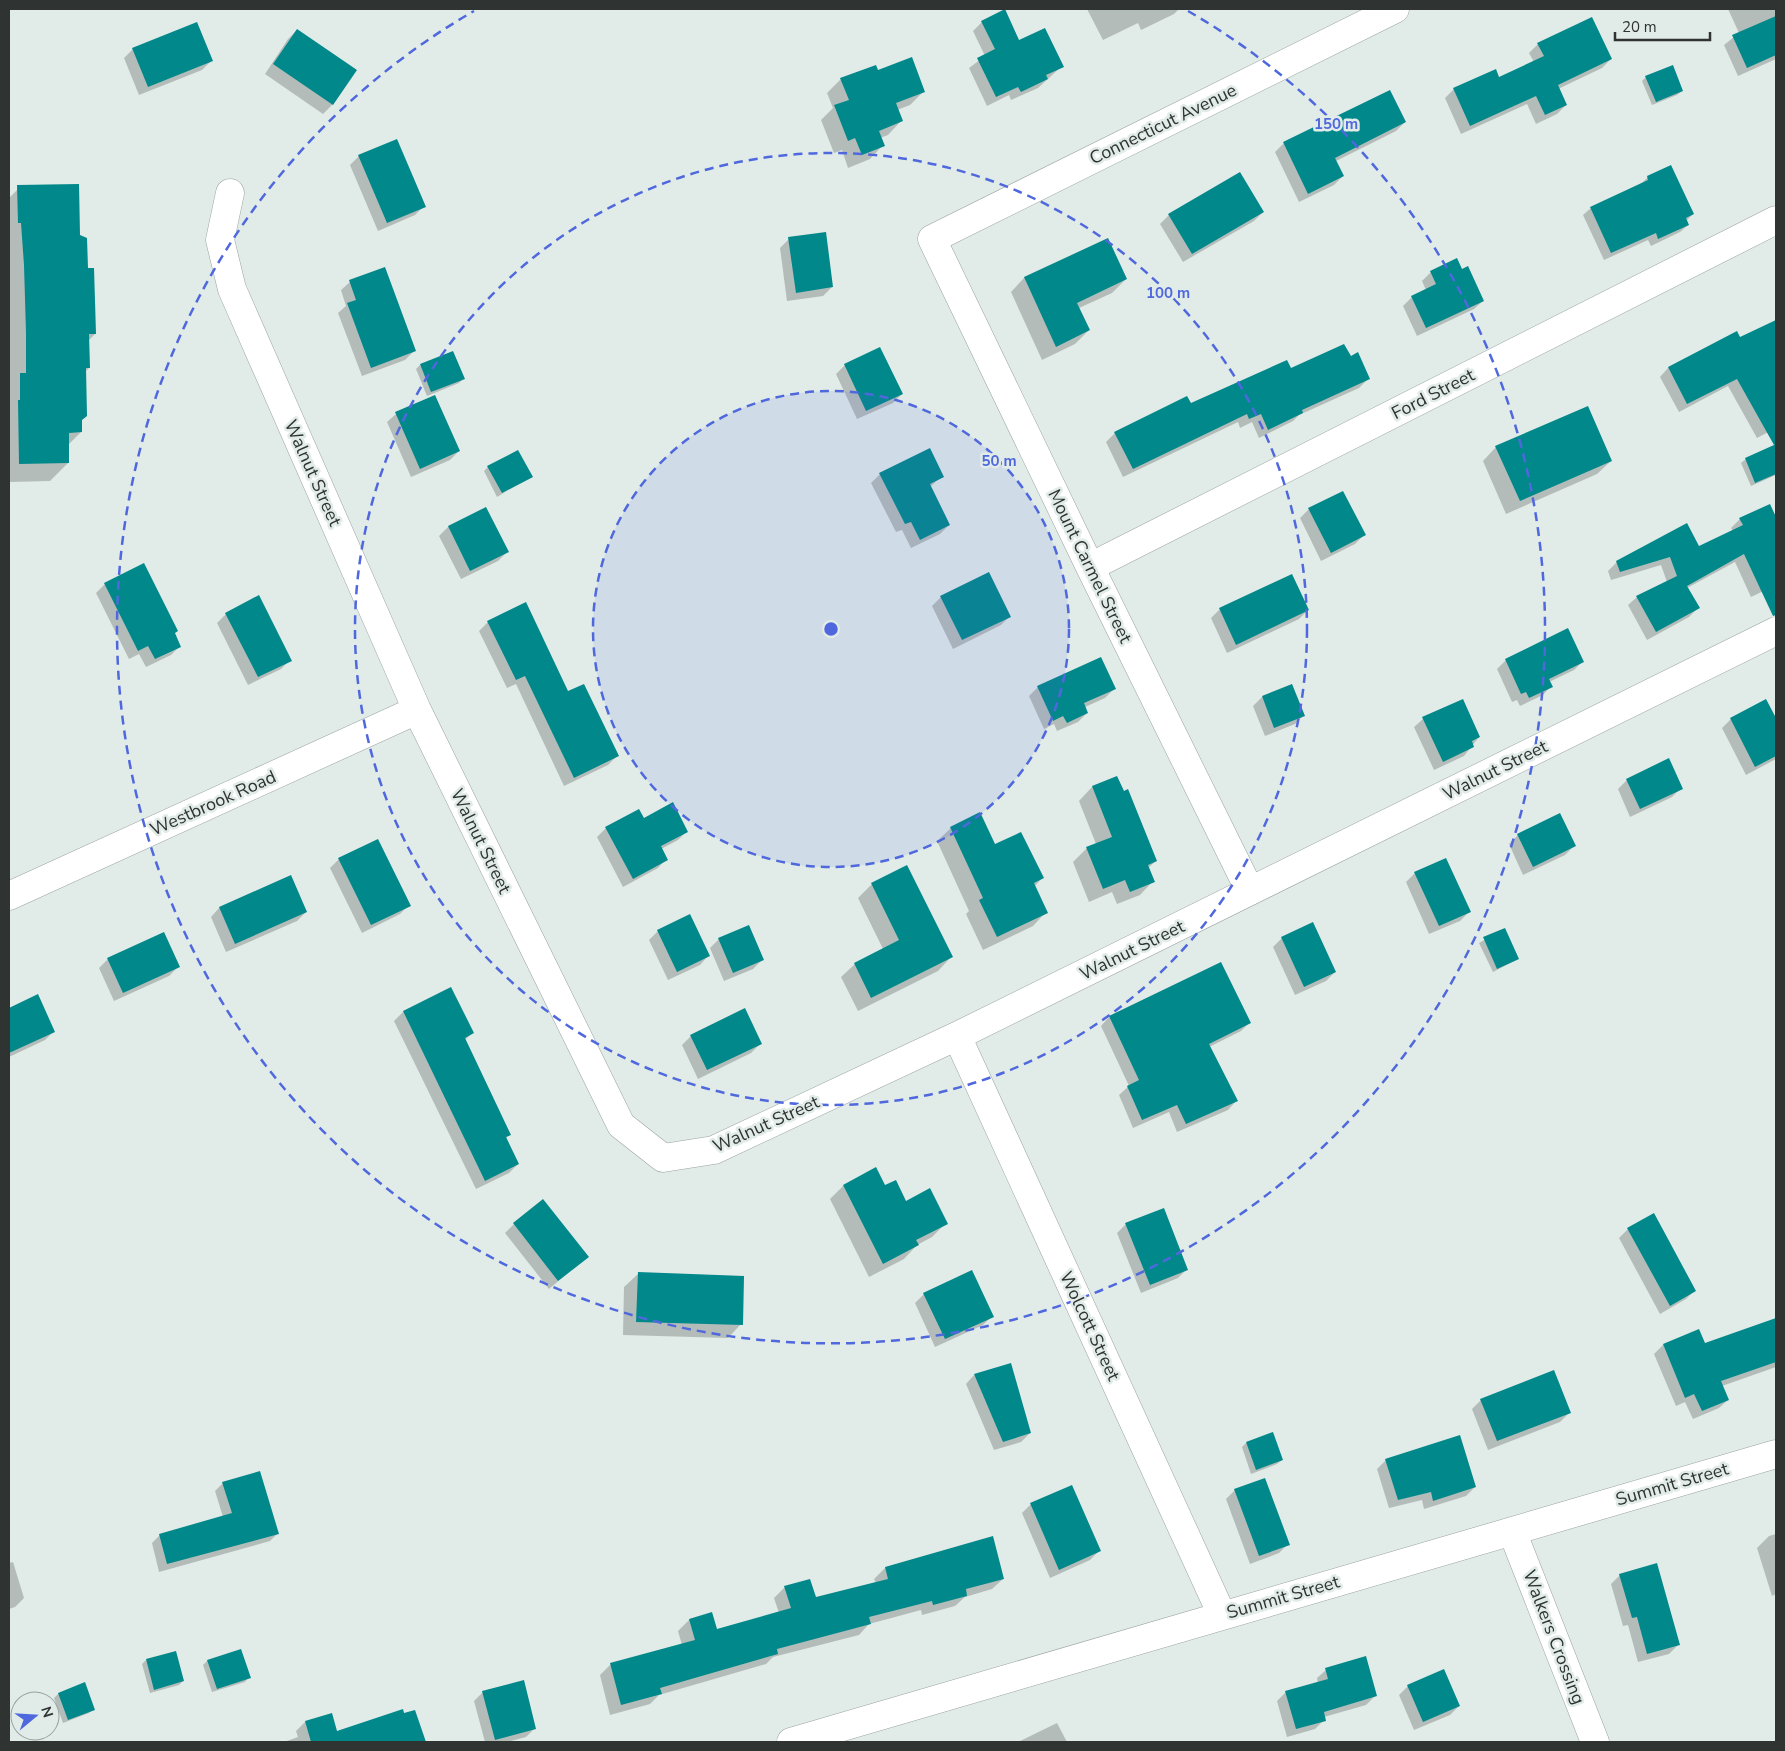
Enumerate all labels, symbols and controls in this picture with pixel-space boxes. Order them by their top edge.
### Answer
scale bar [1615,10,1710,42]
text: 20 m [1622,17,1657,37]
street label: Connecticut Avenue [1085,78,1241,170]
text: 150 m [1314,114,1358,134]
text: 100 m [1146,283,1190,303]
street label: Ford Street [1387,363,1479,425]
street label: Walnut Street [279,416,347,531]
text: 50 m [981,451,1017,471]
street label: Mount Carmel Street [1042,485,1138,648]
centre of rings [822,620,840,638]
street label: Walnut Street [1439,734,1552,806]
street label: Westbrook Road [146,764,280,842]
street label: Walnut Street [445,785,517,898]
street label: Walnut Street [1076,914,1189,986]
street label: Walnut Street [709,1090,824,1158]
street label: Wolcott Street [1054,1267,1126,1385]
street label: Summit Street [1613,1456,1732,1512]
street label: Walkers Crossing [1517,1566,1591,1708]
street label: Summit Street [1224,1569,1343,1625]
north arrow [10,1691,60,1741]
text: N [36,1704,58,1720]

